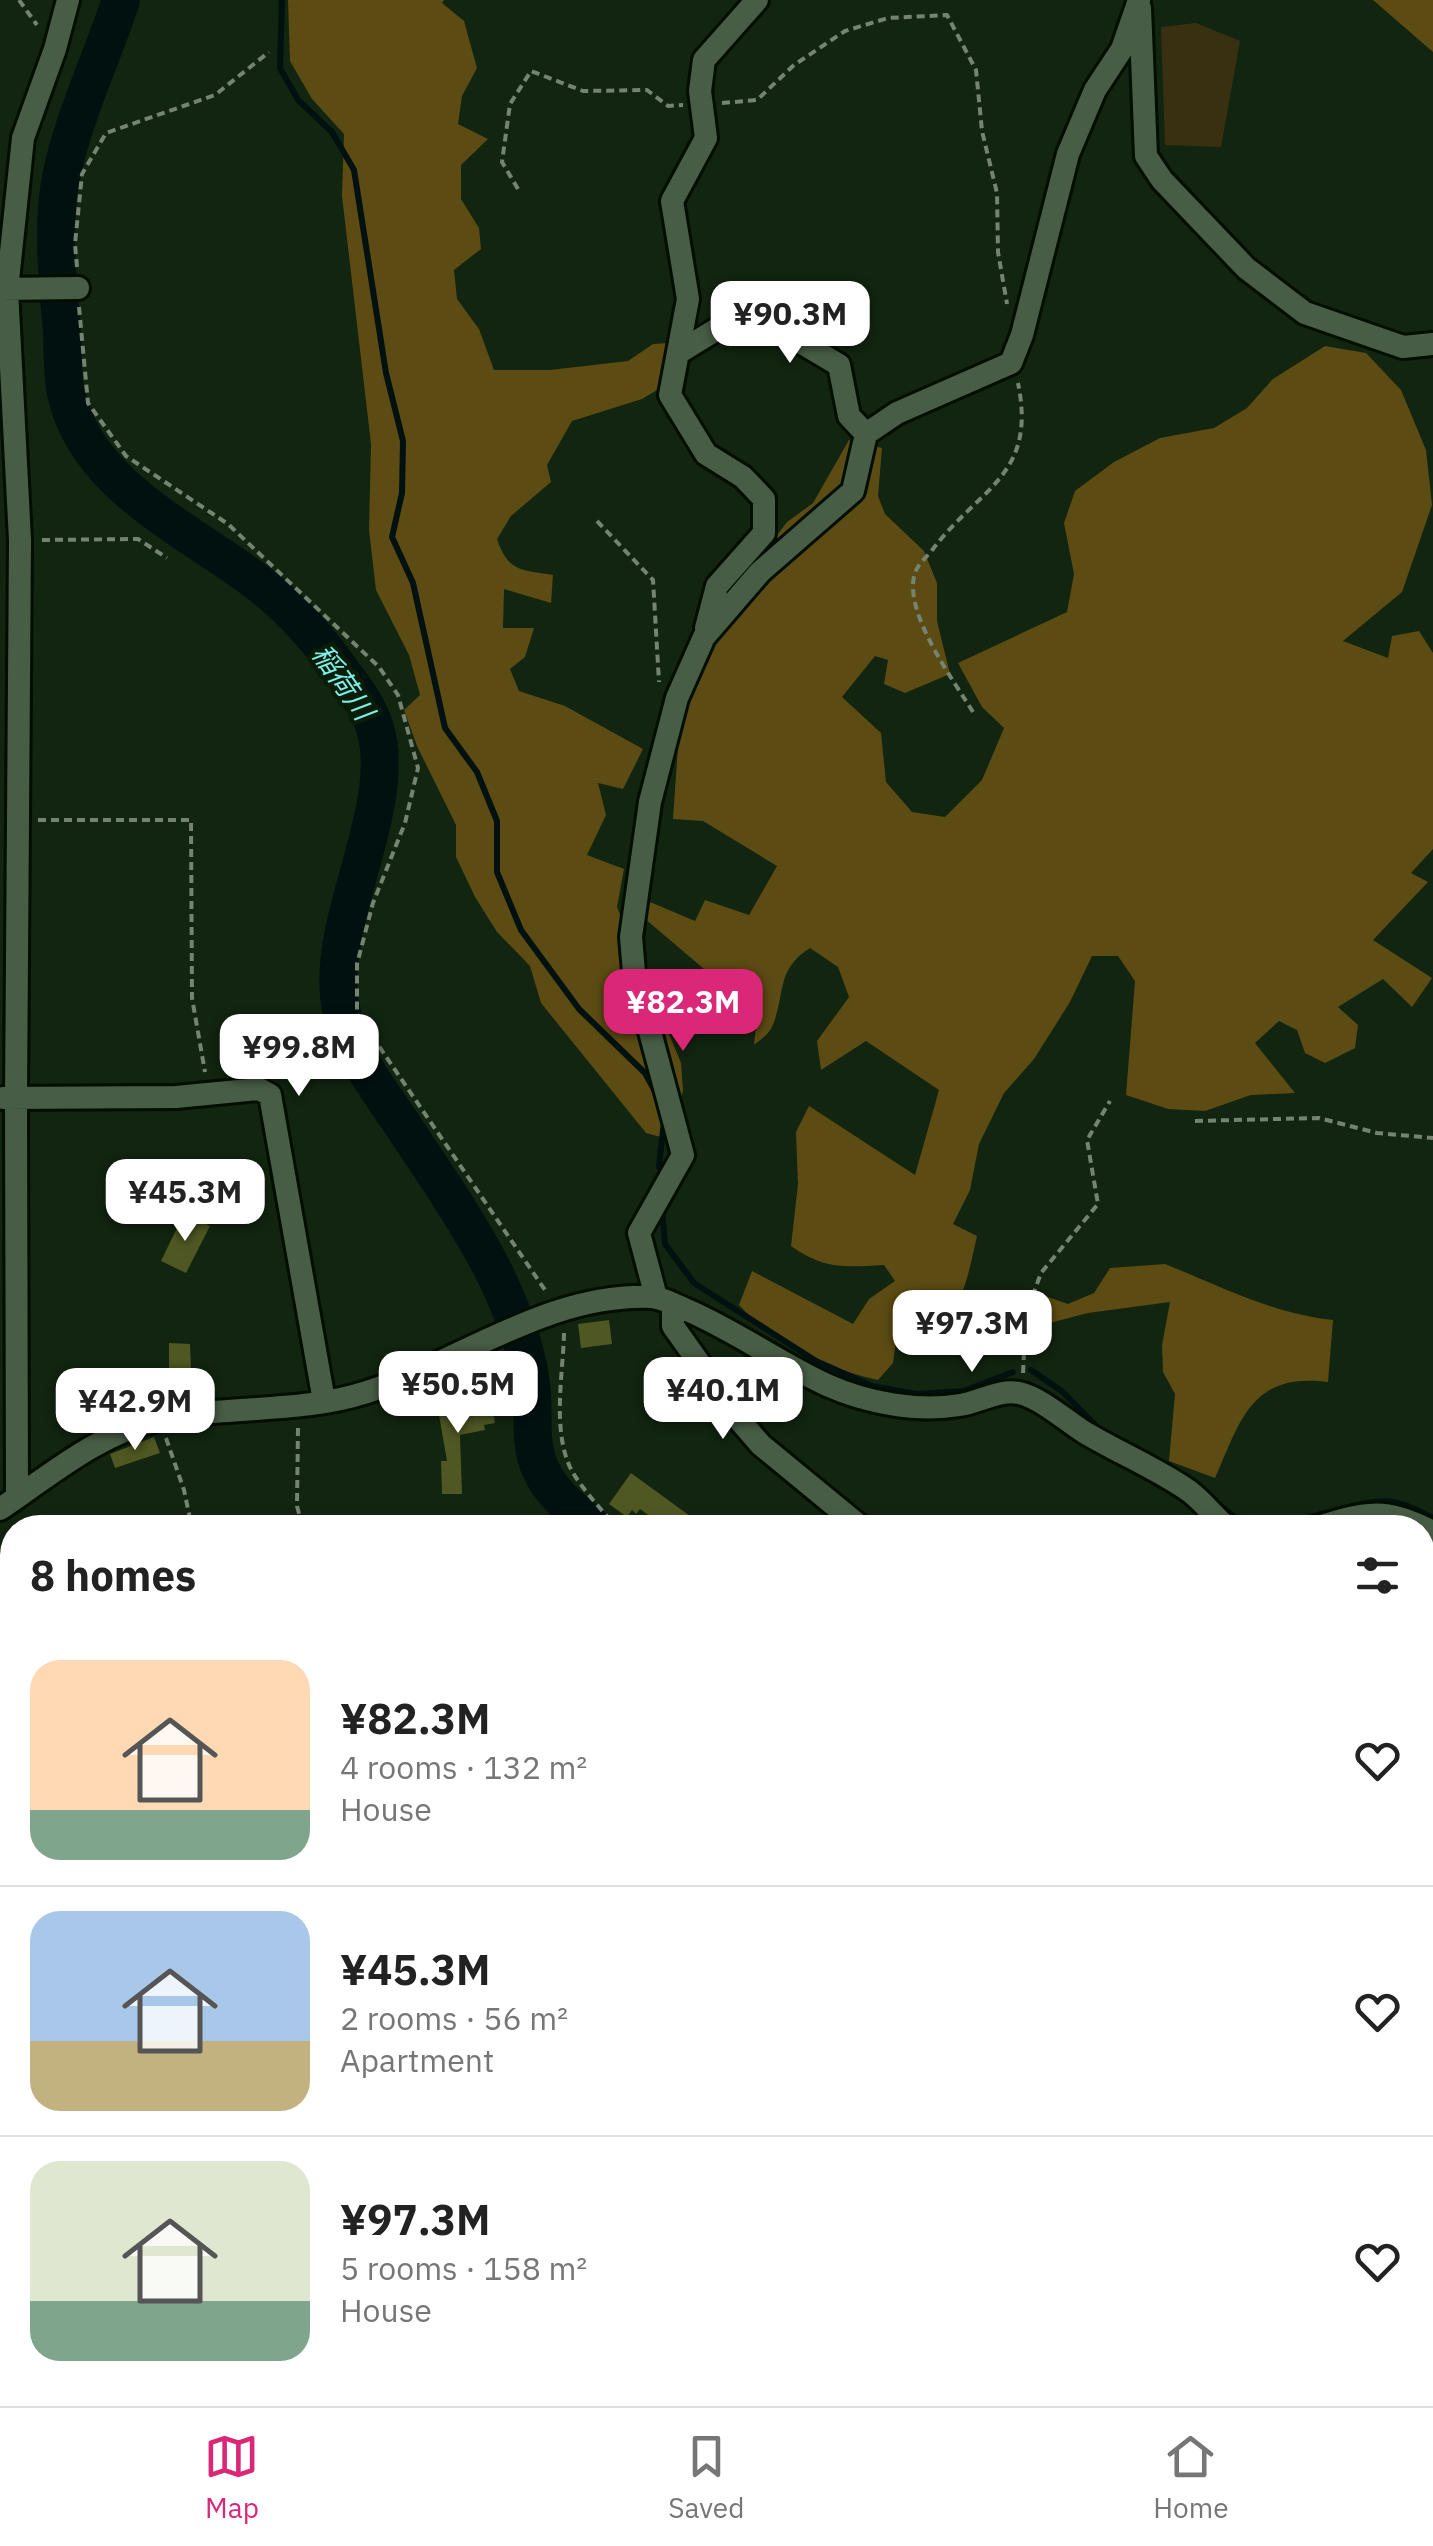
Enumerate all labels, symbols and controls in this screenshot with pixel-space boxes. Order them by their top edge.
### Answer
pin: ¥90.3M [709,281,871,366]
text: ¥90.3M [733,292,847,334]
water label: 稲荷川 [304,637,384,729]
pin: ¥82.3M [602,969,764,1054]
text: ¥82.3M [626,980,740,1022]
pin: ¥99.8M [218,1014,380,1099]
text: ¥99.8M [242,1025,356,1067]
pin: ¥45.3M [104,1159,266,1244]
text: ¥45.3M [128,1170,242,1212]
pin: ¥97.3M [891,1290,1053,1375]
text: ¥97.3M [915,1301,1029,1343]
pin: ¥50.5M [377,1351,539,1436]
pin: ¥40.1M [642,1357,804,1442]
text: ¥50.5M [401,1362,515,1404]
pin: ¥42.9M [54,1368,216,1453]
text: ¥40.1M [666,1368,780,1410]
text: ¥42.9M [78,1379,192,1421]
text: 8 homes [30,1548,196,1603]
icon: filters [1350,1548,1405,1603]
text: ¥82.3M [340,1691,490,1746]
icon: home [110,1700,230,1820]
icon: heart [1350,1733,1405,1788]
text: 4 rooms · 132 m² [340,1746,587,1788]
text: House [340,1788,432,1830]
text: ¥45.3M [340,1942,490,1997]
icon: home [110,1951,230,2071]
icon: heart [1350,1984,1405,2039]
text: 2 rooms · 56 m² [340,1997,568,2039]
text: Apartment [340,2039,494,2081]
text: ¥97.3M [340,2192,490,2247]
icon: home [110,2201,230,2321]
icon: heart [1350,2234,1405,2289]
text: 5 rooms · 158 m² [340,2247,587,2289]
text: House [340,2289,432,2331]
tab: Map [204,2429,259,2526]
tab: Saved [668,2429,744,2526]
tab: Home [1153,2429,1229,2526]

